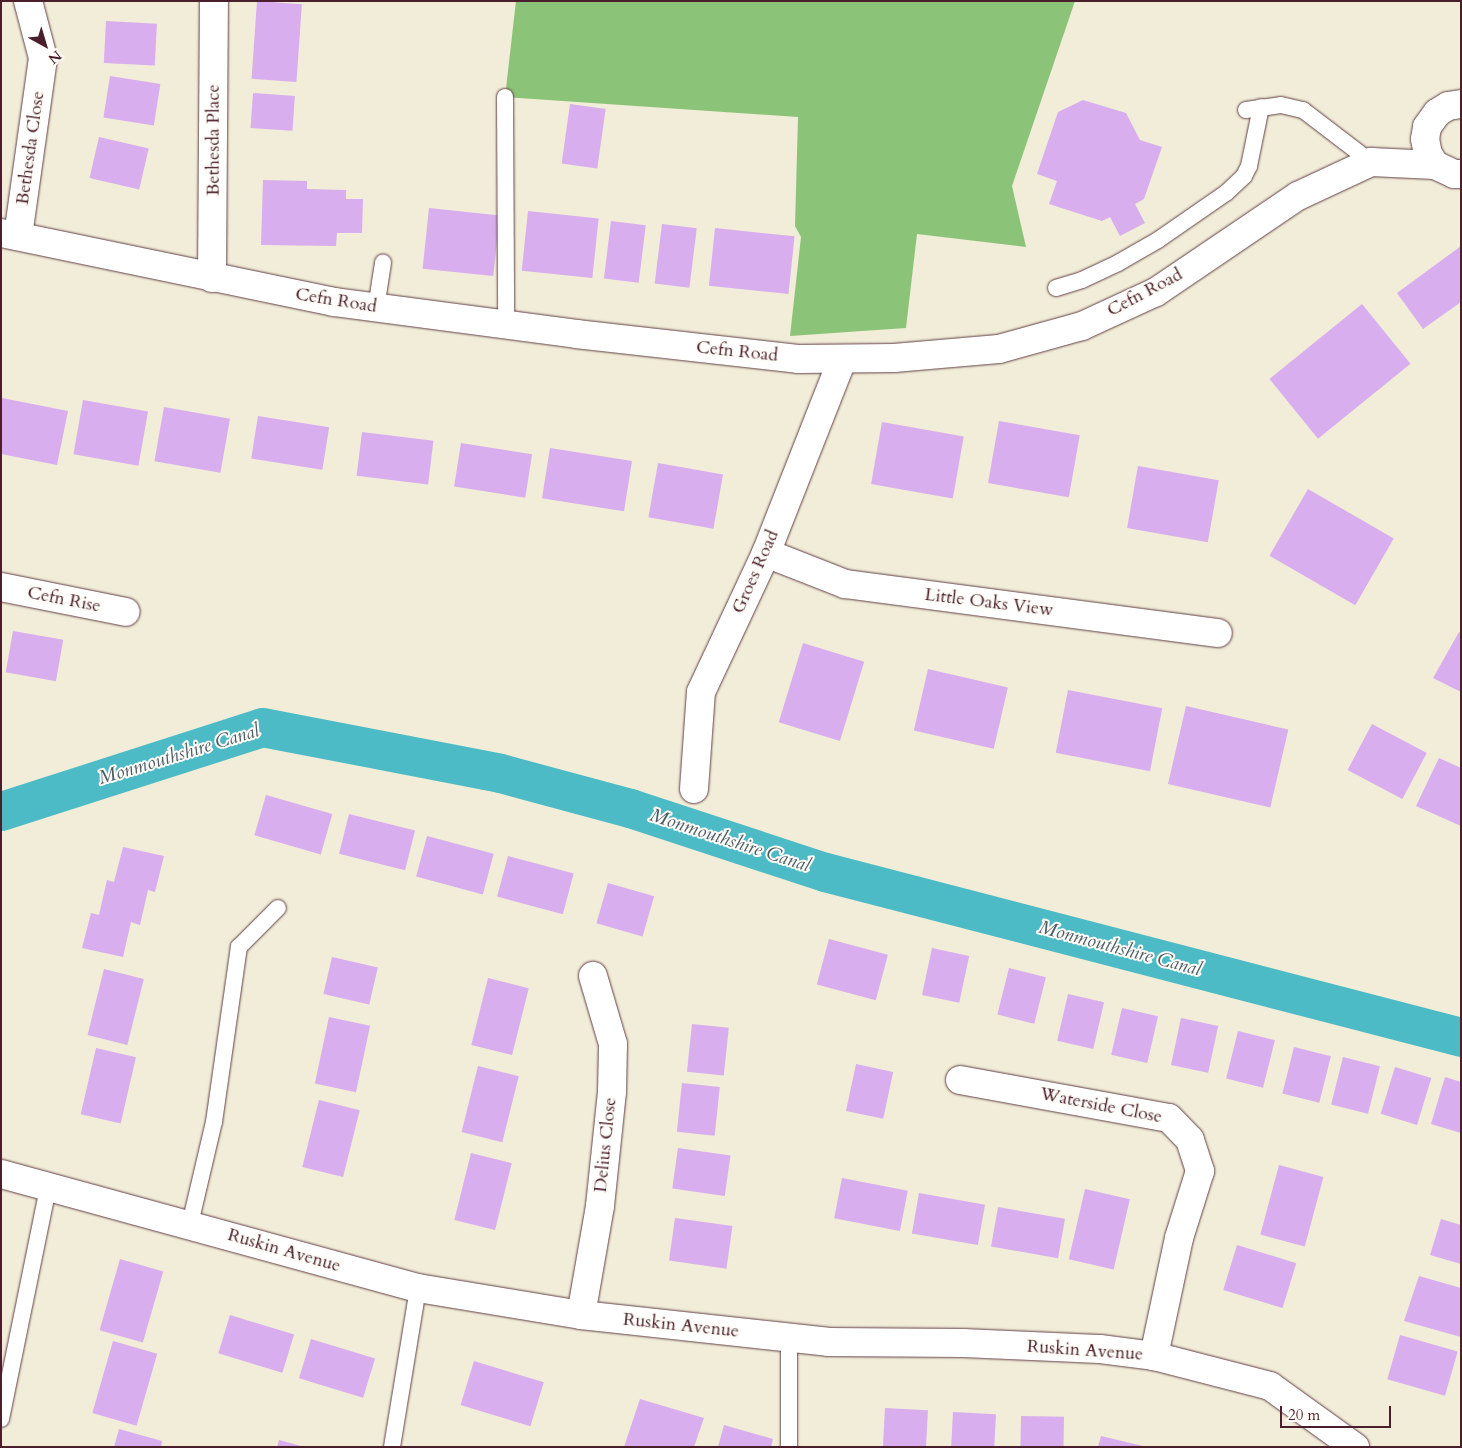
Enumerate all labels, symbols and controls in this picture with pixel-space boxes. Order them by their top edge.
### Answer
north arrow [20,20,70,70]
text: N [44,46,65,68]
street label: Bethesda Place [203,84,225,196]
street label: Bethesda Close [12,90,50,206]
street label: Cefn Road [1104,264,1186,322]
street label: Cefn Road [294,284,378,318]
street label: Cefn Road [695,337,779,367]
street label: Groes Road [728,527,784,617]
street label: Cefn Rise [26,582,102,618]
street label: Little Oaks View [923,584,1055,622]
water label: Monmouthshire Canal [96,720,262,790]
water label: Monmouthshire Canal [647,804,813,878]
water label: Monmouthshire Canal [1036,916,1204,982]
street label: Waterside Close [1038,1084,1164,1128]
street label: Delius Close [590,1096,622,1194]
street label: Ruskin Avenue [225,1225,343,1277]
street label: Ruskin Avenue [622,1309,740,1343]
street label: Ruskin Avenue [1026,1336,1144,1366]
scale bar [1282,1396,1393,1428]
text: 20 m [1288,1405,1320,1425]

